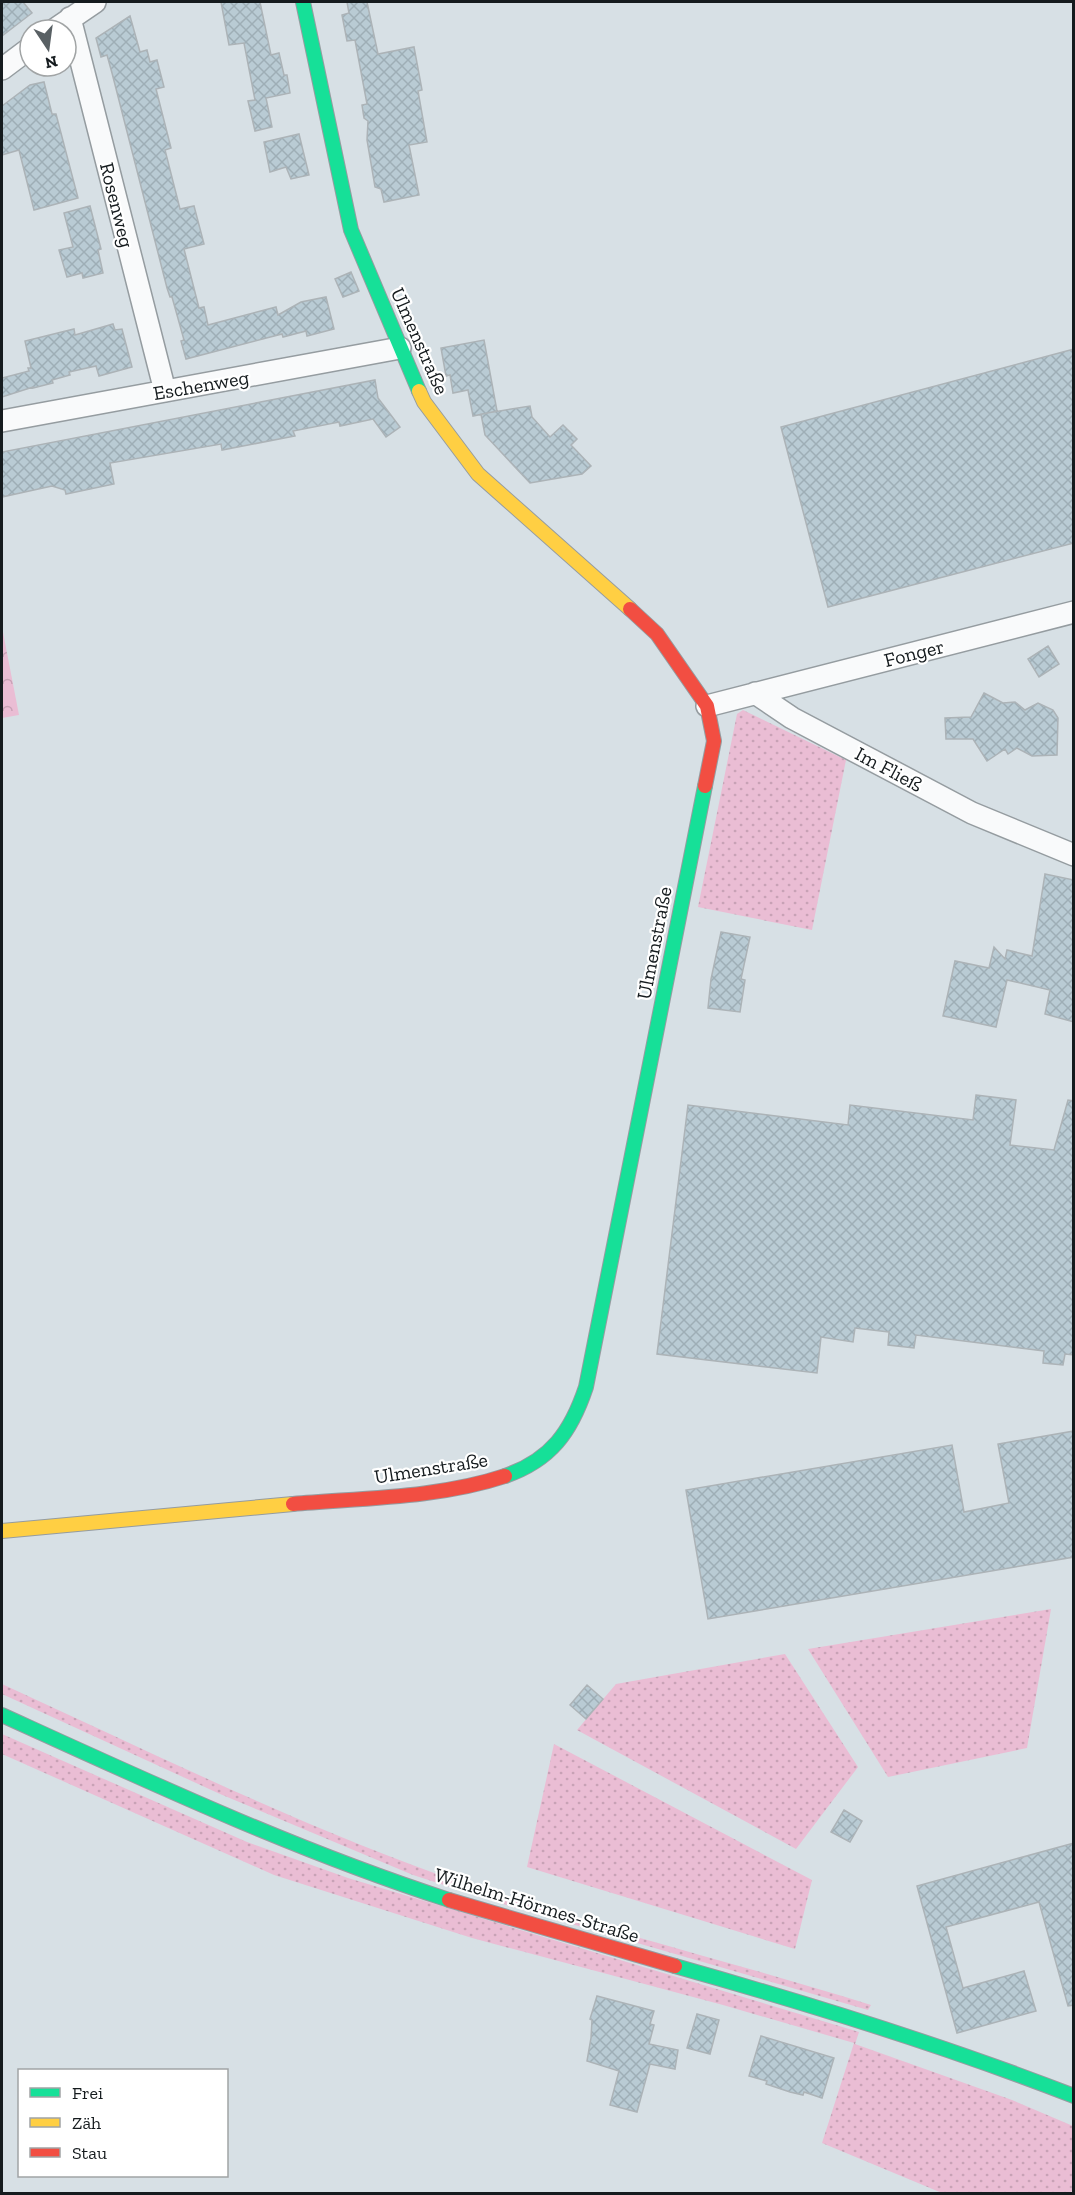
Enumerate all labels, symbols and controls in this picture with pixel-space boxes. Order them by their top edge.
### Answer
north arrow [18,18,78,78]
text: N [43,52,59,73]
street label: Rosenweg [95,160,139,250]
street label: Ulmenstraße [386,284,454,398]
street label: Eschenweg [151,365,251,405]
street label: Fonger [881,634,947,672]
street label: Im Fließ [851,741,927,797]
street label: Ulmenstraße [631,885,677,1001]
street label: Ulmenstraße [373,1447,489,1489]
street label: Wilhelm-Hörmes-Straße [432,1862,642,1948]
legend [18,2069,228,2177]
text: Frei [72,2082,103,2104]
text: Zäh [72,2112,101,2134]
text: Stau [72,2142,107,2164]

